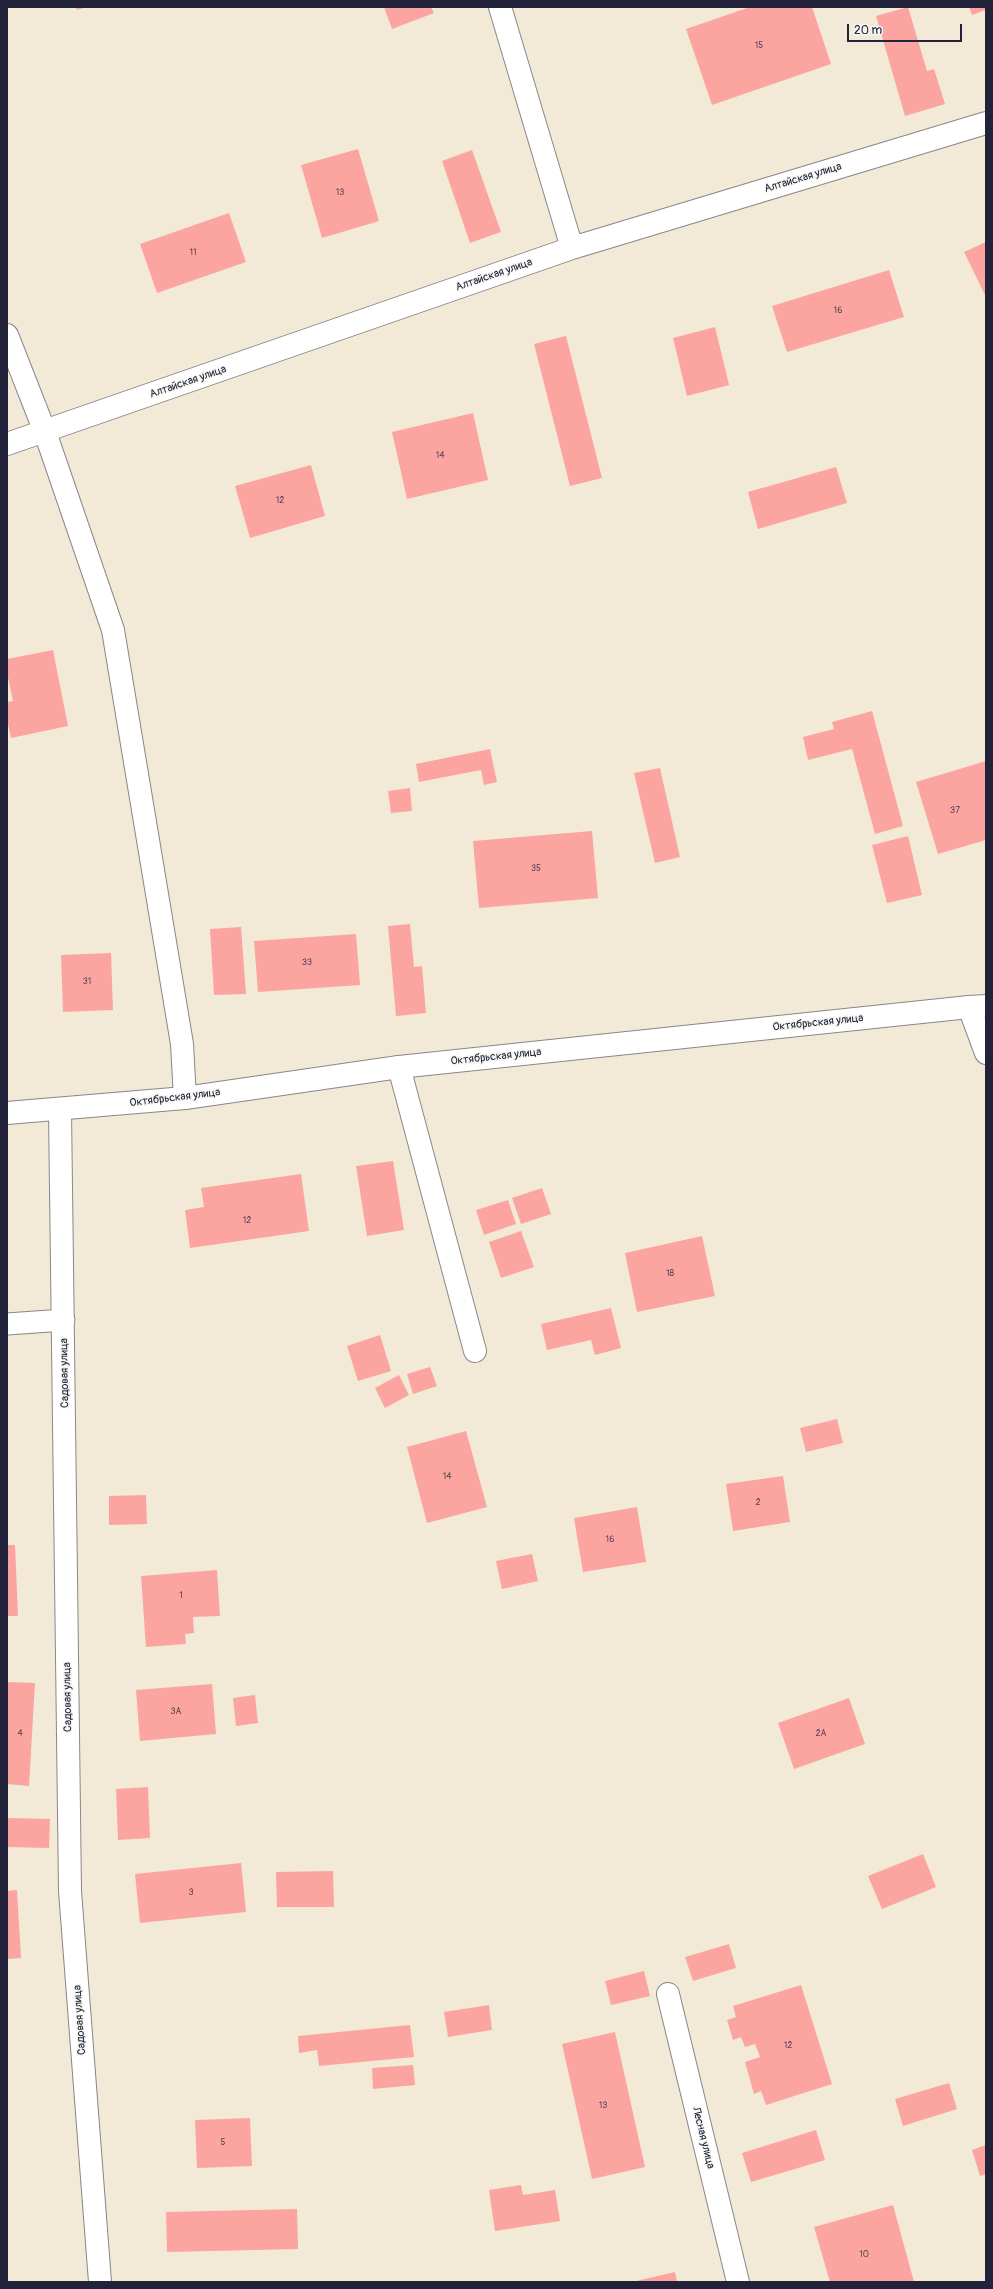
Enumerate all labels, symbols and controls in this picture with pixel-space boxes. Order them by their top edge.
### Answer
scale bar [849,16,964,42]
text: 20 m [854,23,882,38]
house number: 15 [755,41,763,51]
street label: Алтайская улица [763,160,843,196]
house number: 13 [336,188,344,198]
house number: 11 [189,248,197,258]
street label: Алтайская улица [454,256,534,294]
house number: 16 [834,306,842,316]
street label: Алтайская улица [148,363,228,401]
house number: 14 [436,451,444,461]
house number: 12 [276,496,284,506]
house number: 37 [950,806,960,816]
house number: 35 [531,864,541,874]
house number: 33 [302,958,312,968]
house number: 31 [83,977,91,987]
street label: Октябрьская улица [772,1012,864,1034]
street label: Октябрьская улица [450,1046,542,1068]
street label: Октябрьская улица [129,1086,221,1110]
house number: 12 [243,1216,251,1226]
house number: 18 [666,1269,674,1279]
street label: Садовая улица [58,1338,72,1408]
house number: 14 [443,1472,451,1482]
house number: 2 [755,1498,761,1508]
house number: 16 [606,1535,614,1545]
house number: 1 [179,1591,183,1601]
street label: Садовая улица [61,1662,75,1732]
house number: 3А [171,1707,181,1717]
house number: 4 [17,1729,23,1739]
house number: 2А [816,1729,826,1739]
house number: 3 [188,1888,194,1898]
street label: Садовая улица [71,1985,89,2055]
house number: 12 [784,2041,792,2051]
house number: 13 [599,2101,607,2111]
street label: Лесная улица [689,2106,717,2170]
house number: 5 [221,2138,225,2148]
house number: 10 [859,2250,869,2260]

